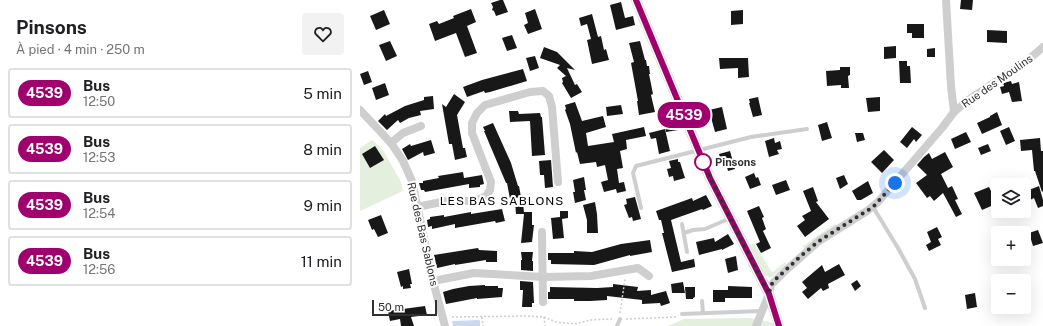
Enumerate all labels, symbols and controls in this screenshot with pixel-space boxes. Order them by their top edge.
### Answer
button: heart [302,13,344,55]
text: Pinsons [16,16,87,38]
text: À pied · 4 min · 250 m [16,42,145,57]
street label: Rue des Moulins [959,52,1035,110]
text: Bus [83,77,110,94]
text: 4539 [26,85,63,101]
text: 5 min [303,85,342,102]
text: 12:50 [83,94,115,109]
line badge: 4539 [656,102,712,128]
text: 4539 [666,107,702,123]
text: Bus [83,133,110,150]
text: 4539 [26,141,63,157]
text: 8 min [303,141,342,158]
text: 12:53 [83,150,115,165]
marker: Pinsons [694,153,712,171]
place label: Pinsons [715,156,756,168]
your location [885,173,905,193]
map controls [991,178,1031,314]
button: layers [991,178,1031,218]
street label: Rue des Bas Sablons [405,181,441,287]
text: Bus [83,189,110,206]
district label: LES BAS SABLONS [440,194,564,208]
text: 4539 [26,197,63,213]
text: 9 min [304,197,342,214]
text: 12:54 [83,206,115,221]
button: + [991,226,1031,266]
text: Bus [83,245,110,262]
text: 4539 [26,253,63,269]
text: 11 min [301,253,342,270]
text: 12:56 [83,262,115,277]
button: − [991,274,1031,314]
scale bar [372,298,437,317]
text: 50 m [378,301,404,313]

